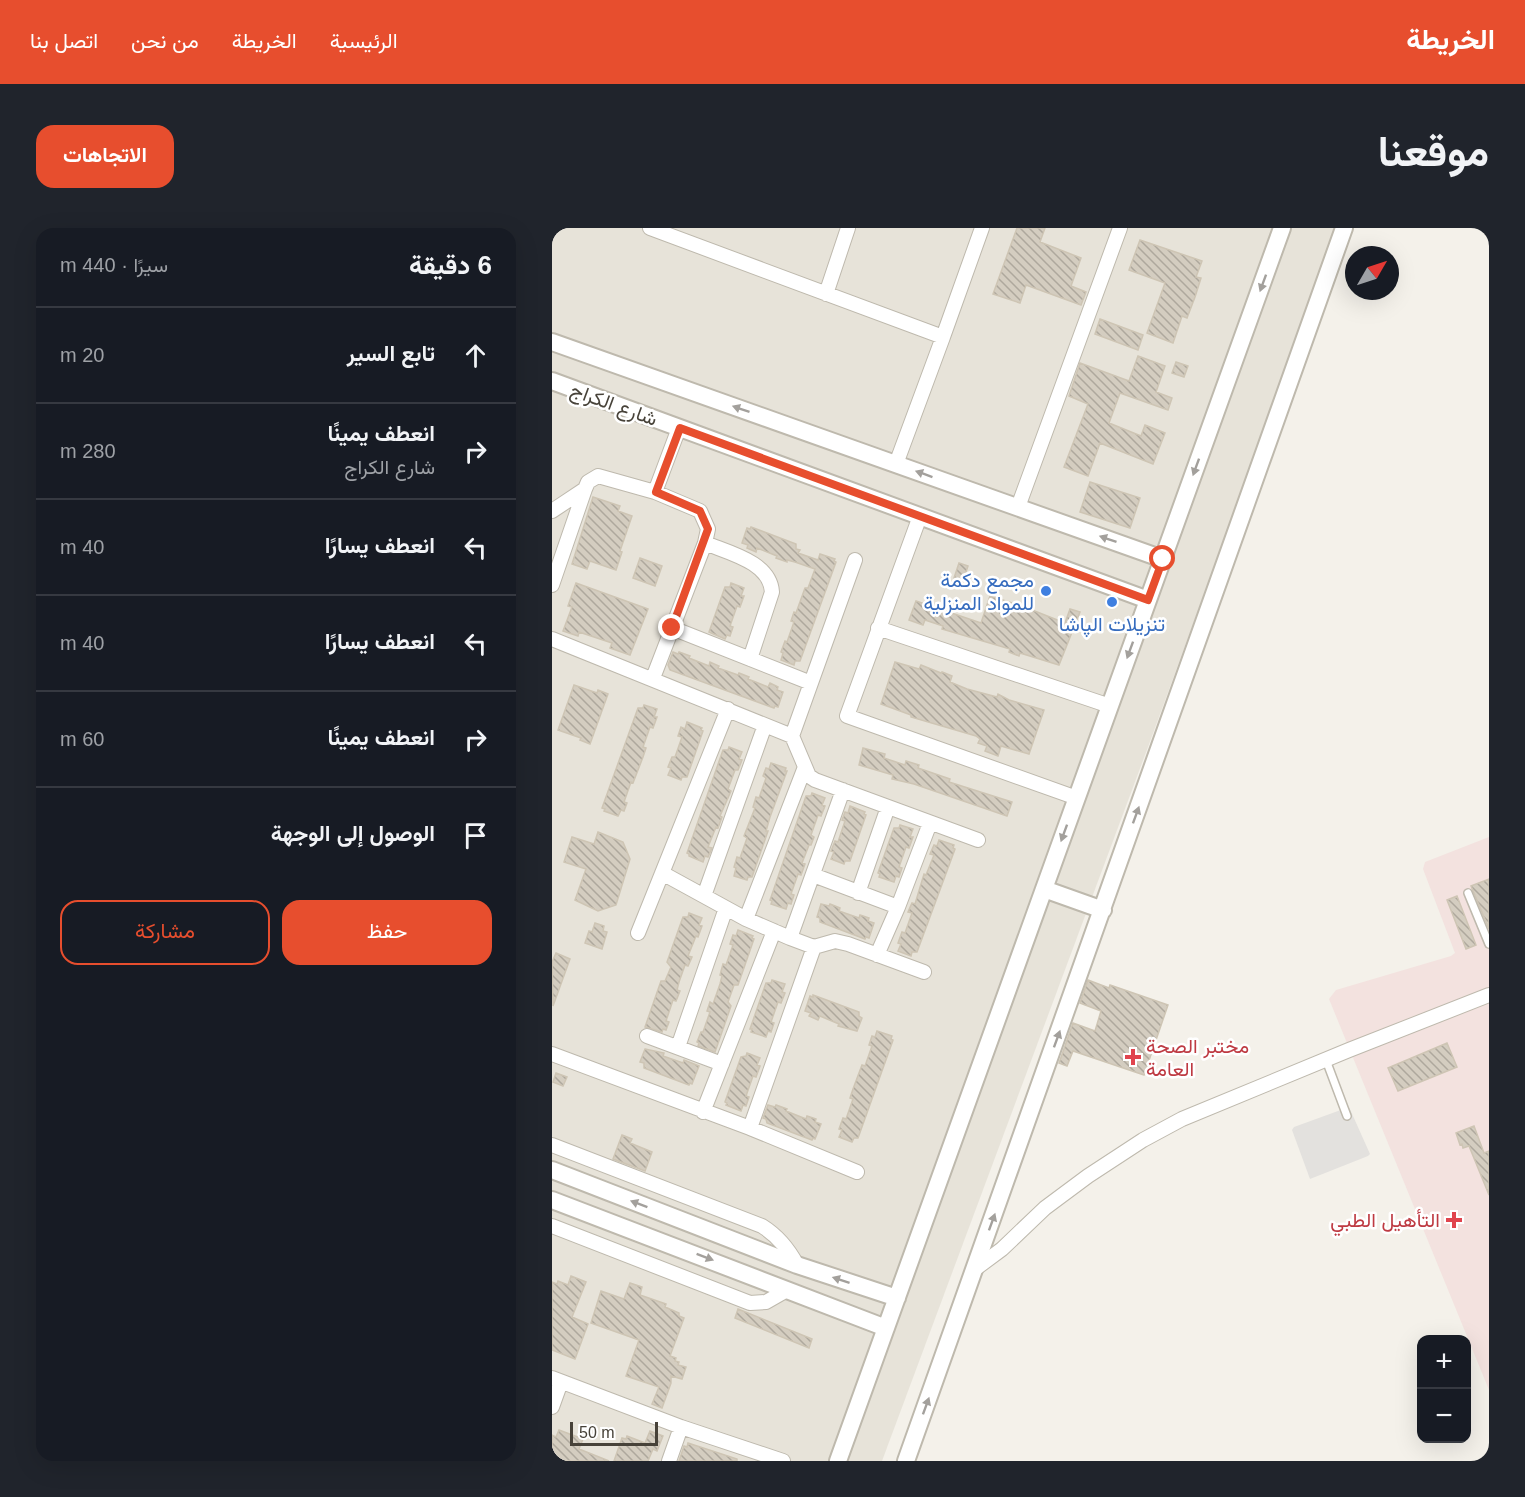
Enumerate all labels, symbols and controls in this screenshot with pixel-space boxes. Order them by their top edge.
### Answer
text: الخريطة [1406,24,1495,55]
text: اتصل بنا [30,29,98,52]
text: من نحن [131,29,199,52]
text: الخريطة [232,29,297,52]
text: الرئيسية [330,29,398,52]
button: الاتجاهات [36,125,174,188]
text: موقعنا [1378,128,1489,175]
north arrow [1345,246,1399,300]
text: 6 دقيقة [409,250,492,280]
text: سيرًا · 440 m [60,254,168,276]
one-way arrow [1257,274,1267,292]
icon: ahead [459,339,492,372]
text: تابع السير [347,341,435,366]
text: 20 m [60,344,104,366]
street label: شارع الكراج [567,378,660,433]
one-way arrow [731,403,749,413]
text: انعطف يمينًا [327,421,435,446]
icon: right [459,435,492,468]
text: 280 m [60,440,116,462]
text: شارع الكراج [344,456,435,478]
one-way arrow [1191,458,1201,476]
one-way arrow [915,468,933,478]
icon: left [459,531,492,564]
text: انعطف يسارًا [325,533,435,558]
one-way arrow [1099,534,1117,544]
text: 40 m [60,536,104,558]
route start [1149,545,1175,571]
place label: مجمع دكمة للمواد المنزلية [923,569,1034,616]
marker: مجمع دكمة للمواد المنزلية [1039,584,1053,598]
marker: تنزيلات الپاشا [1105,595,1119,609]
place label: تنزيلات الپاشا [1059,613,1165,638]
route end [658,614,684,640]
icon: left [459,627,492,660]
text: انعطف يسارًا [325,629,435,654]
text: 40 m [60,632,104,654]
one-way arrow [1125,641,1135,659]
icon: right [459,723,492,756]
text: انعطف يمينًا [327,725,435,750]
text: 60 m [60,728,104,750]
one-way arrow [1132,806,1142,824]
icon: arrive [459,819,492,852]
text: الوصول إلى الوجهة [271,821,435,846]
one-way arrow [1059,825,1069,843]
button: مشاركة [60,900,270,965]
button: حفظ [282,900,492,965]
one-way arrow [1053,1030,1063,1048]
place label: مختبر الصحة العامة [1146,1035,1249,1080]
marker: مختبر الصحة العامة [1124,1048,1142,1066]
one-way arrow [630,1198,648,1208]
place label: التأهيل الطبي [1330,1209,1440,1237]
marker: التأهيل الطبي [1445,1211,1463,1229]
one-way arrow [987,1213,997,1231]
one-way arrow [696,1253,714,1263]
one-way arrow [832,1274,850,1284]
map controls [1417,1335,1471,1443]
button: + [1417,1335,1471,1389]
button: − [1417,1389,1471,1443]
one-way arrow [922,1397,932,1415]
scale bar [570,1419,658,1446]
text: 50 m [579,1424,615,1441]

